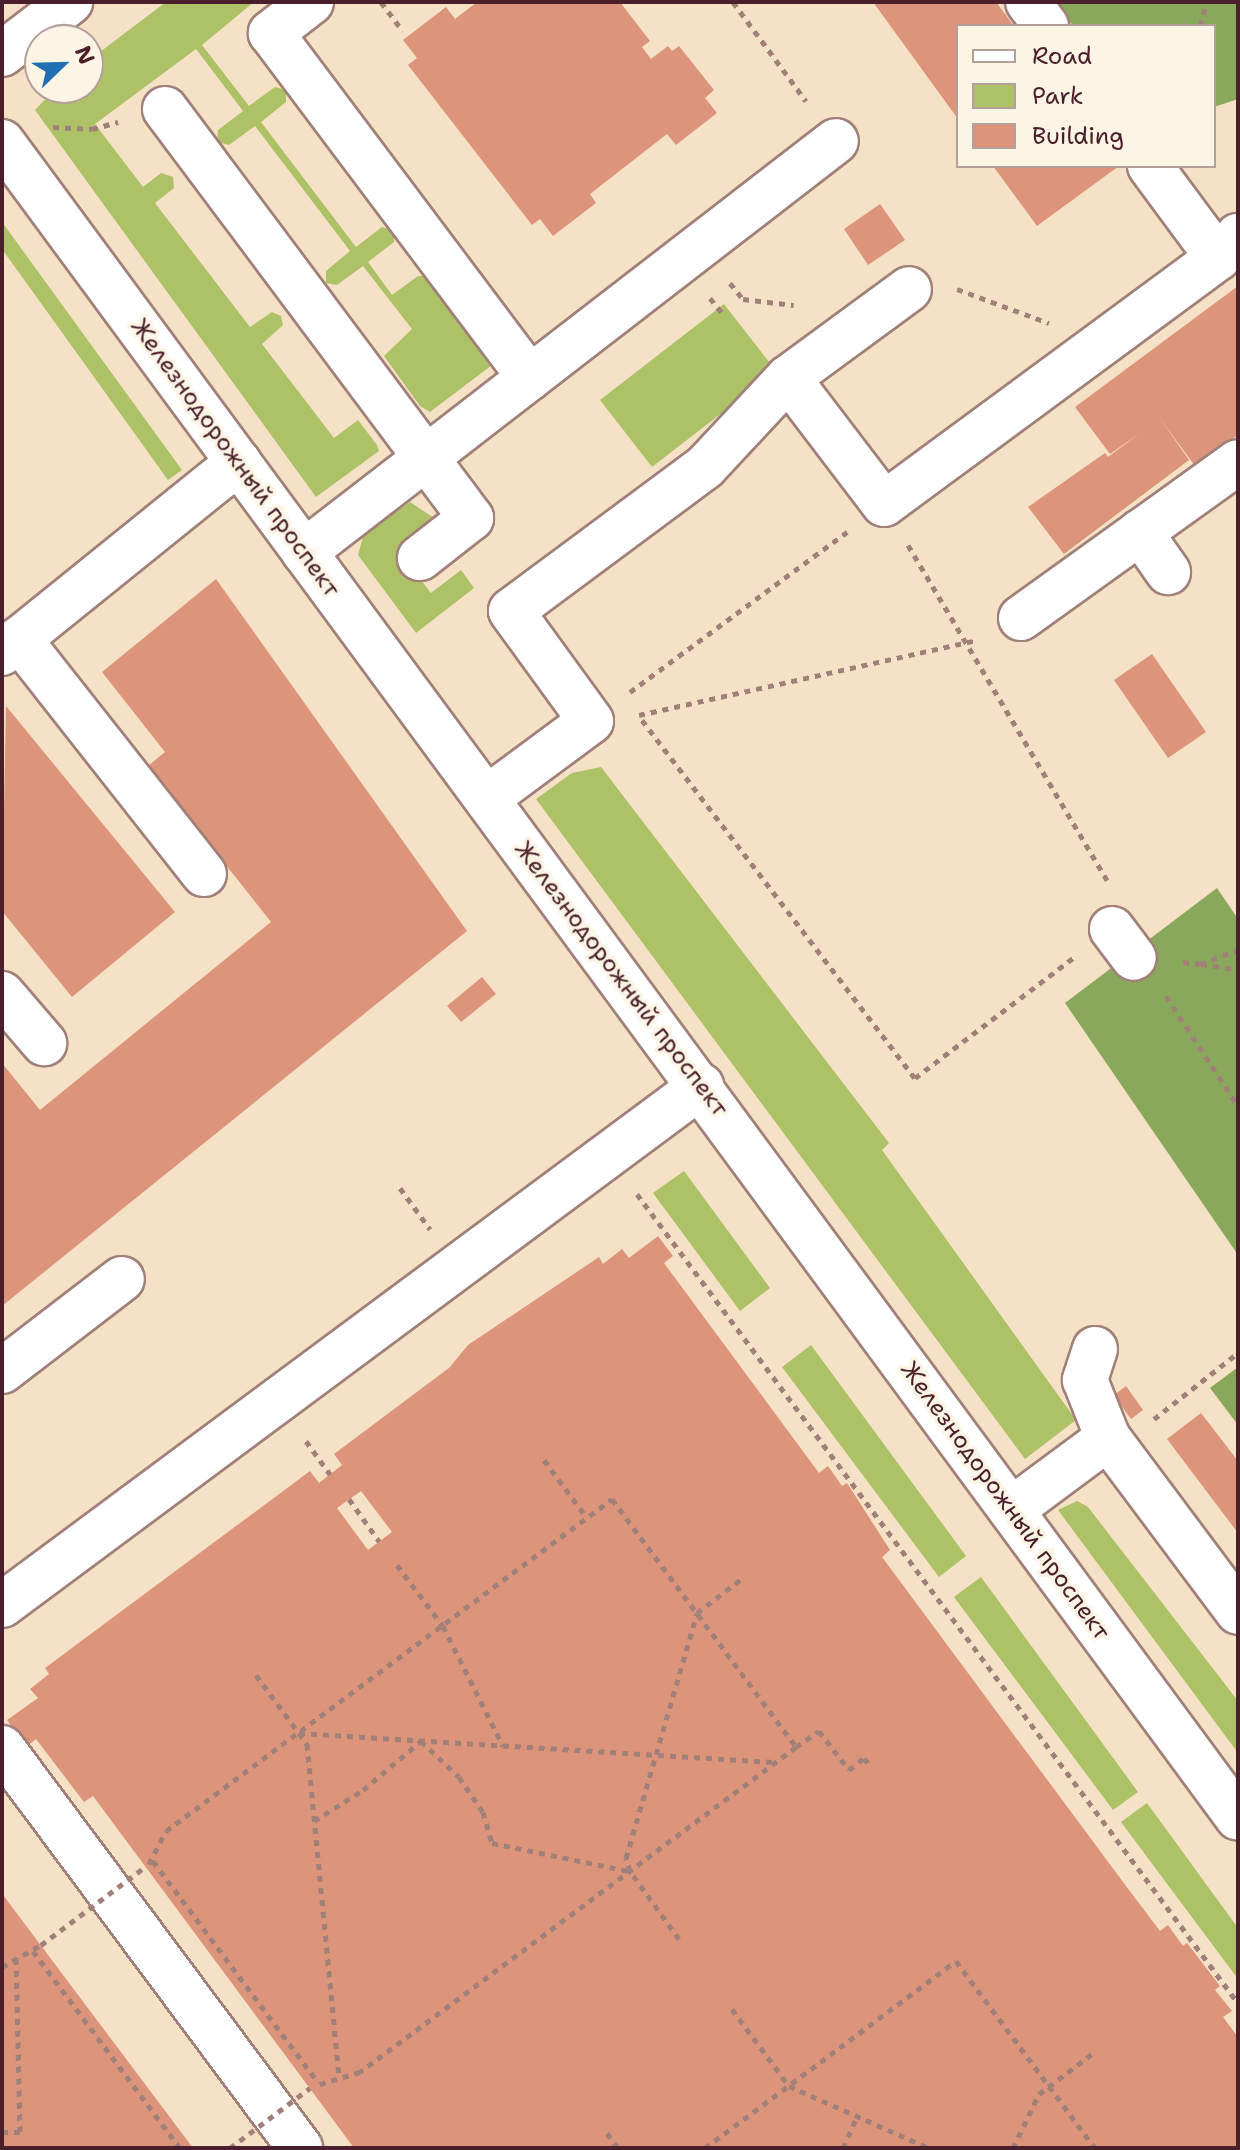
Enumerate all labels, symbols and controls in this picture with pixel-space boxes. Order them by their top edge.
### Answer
north arrow [24,24,104,104]
legend [956,24,1216,168]
text: Road [1032,40,1092,72]
text: N [68,42,101,69]
text: Park [1032,80,1084,112]
text: Building [1032,120,1124,152]
street label: Железнодорожный проспект [124,313,346,603]
street label: Железнодорожный проспект [508,836,734,1122]
street label: Железнодорожный проспект [894,1356,1116,1646]

